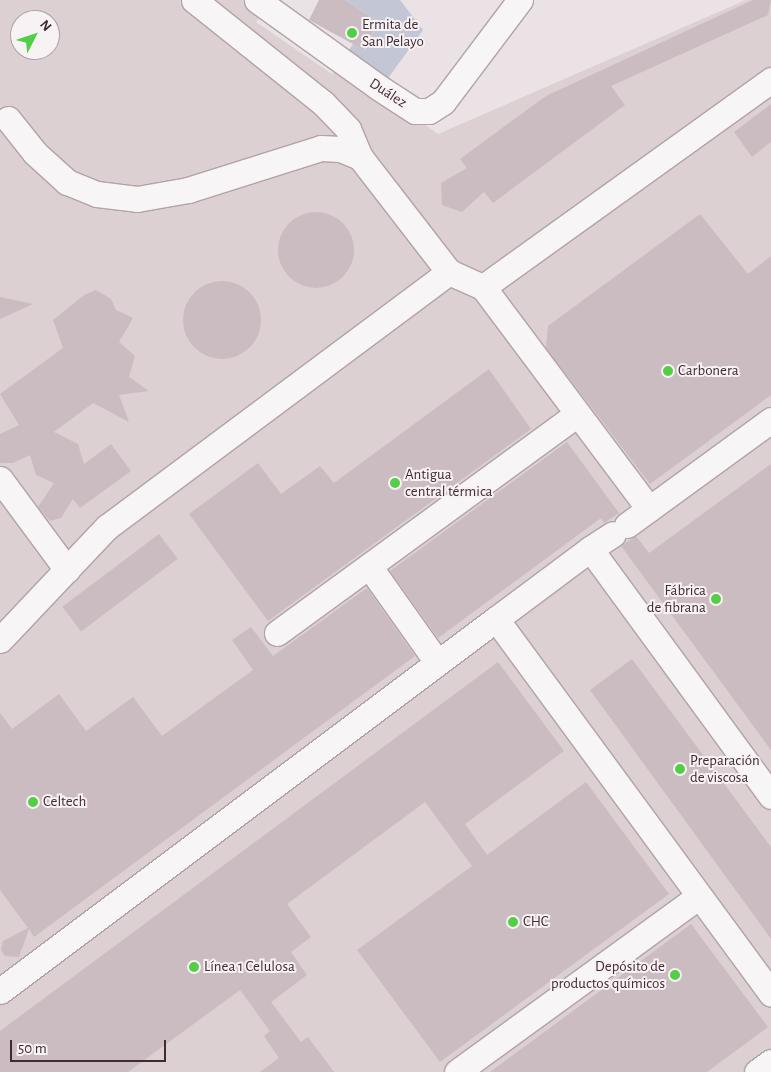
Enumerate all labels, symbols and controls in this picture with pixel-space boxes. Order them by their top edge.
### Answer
north arrow [10,10,60,60]
place label: Ermita de San Pelayo [362,15,424,50]
text: N [37,18,54,34]
marker: Ermita de San Pelayo [346,27,358,39]
street label: Duález [366,74,410,112]
place label: Carbonera [678,362,739,380]
marker: Carbonera [662,365,674,377]
place label: Antigua central térmica [405,465,493,500]
marker: Antigua central térmica [389,477,401,489]
place label: Fábrica de fibrana [647,581,706,616]
marker: Fábrica de fibrana [710,593,722,605]
place label: Preparación de viscosa [690,751,760,786]
marker: Preparación de viscosa [674,763,686,775]
place label: Celtech [43,793,86,811]
marker: Celtech [27,796,39,808]
place label: CHC [523,913,549,931]
marker: CHC [507,916,519,928]
place label: Depósito de productos químicos [551,957,665,992]
place label: Línea 1 Celulosa [204,958,295,976]
marker: Línea 1 Celulosa [188,961,200,973]
marker: Depósito de productos químicos [669,969,681,981]
scale bar [12,1030,169,1062]
text: 50 m [18,1041,47,1056]

